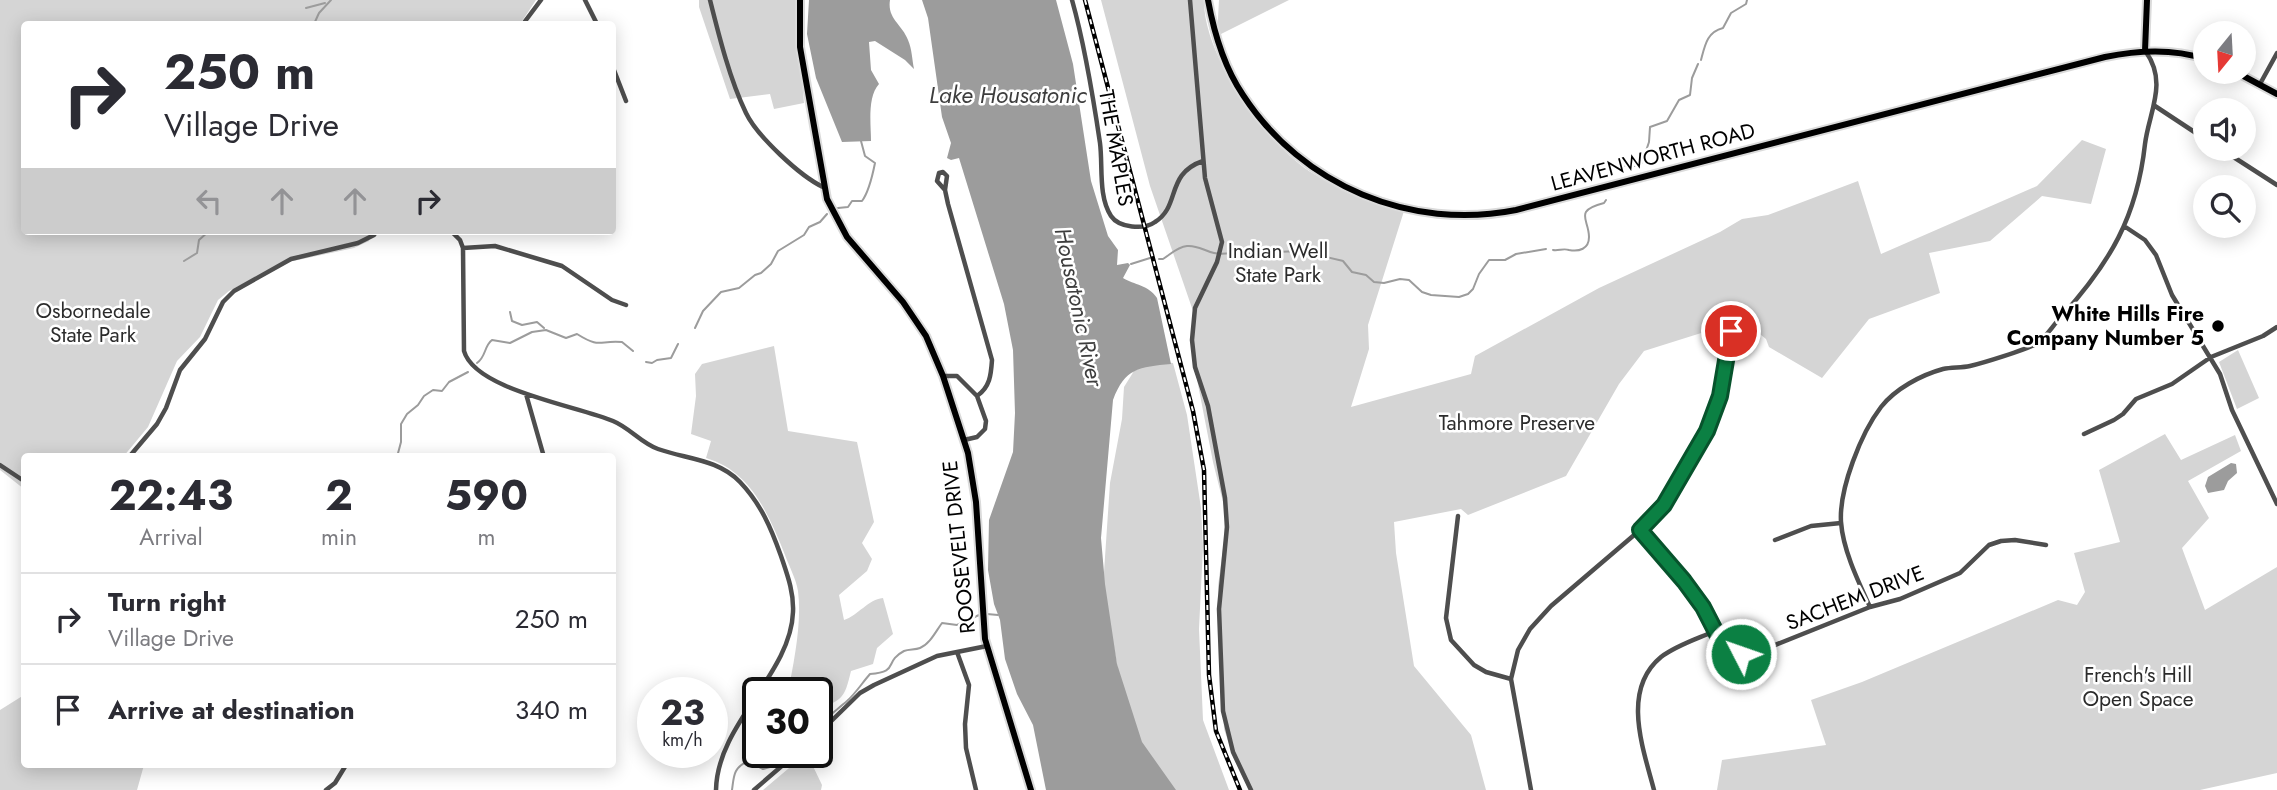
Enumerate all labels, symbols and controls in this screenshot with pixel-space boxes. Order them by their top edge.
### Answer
north arrow [2193,21,2256,84]
map controls [2193,21,2256,238]
text: 250 m [164,37,315,107]
icon: right [49,49,140,140]
water label: Lake Housatonic [929,78,1087,112]
street label: THE MAPLES [1091,88,1141,208]
button: sound [2193,98,2256,161]
text: Village Drive [164,102,339,148]
street label: LEAVENWORTH ROAD [1548,115,1758,199]
button: search [2193,175,2256,238]
icon: left [190,182,228,220]
icon: ahead [263,182,301,220]
icon: ahead [336,182,374,220]
icon: right [409,182,447,220]
water label: Housatonic River [1046,225,1113,391]
park label: Indian Well State Park [1228,236,1328,290]
park label: Osbornedale State Park [35,296,151,350]
place label: White Hills Fire Company Number 5 [2007,299,2204,353]
pin [1701,301,1761,361]
icon: arrive [1712,312,1750,350]
marker: White Hills Fire Company Number 5 [2210,318,2226,334]
park label: Tahmore Preserve [1439,408,1595,438]
street label: ROOSEVELT DRIVE [935,459,983,635]
text: 22:43 [109,465,233,526]
text: 2 [325,465,353,526]
text: 590 [445,465,528,526]
text: Arrival [139,520,203,554]
text: min [321,520,357,554]
text: m [478,520,495,554]
street label: SACHEM DRIVE [1782,558,1928,638]
text: Turn right [108,583,226,621]
icon: right [49,600,87,638]
text: 250 m [515,600,588,638]
position arrow [1704,617,1778,691]
text: Village Drive [108,621,234,655]
park label: French's Hill Open Space [2082,660,2194,714]
speed limit sign: 30 [742,677,833,768]
text: 23 [660,688,705,738]
icon: arrive [49,691,87,729]
text: Arrive at destination [108,691,355,729]
text: 340 m [515,691,588,729]
text: km/h [662,727,703,753]

